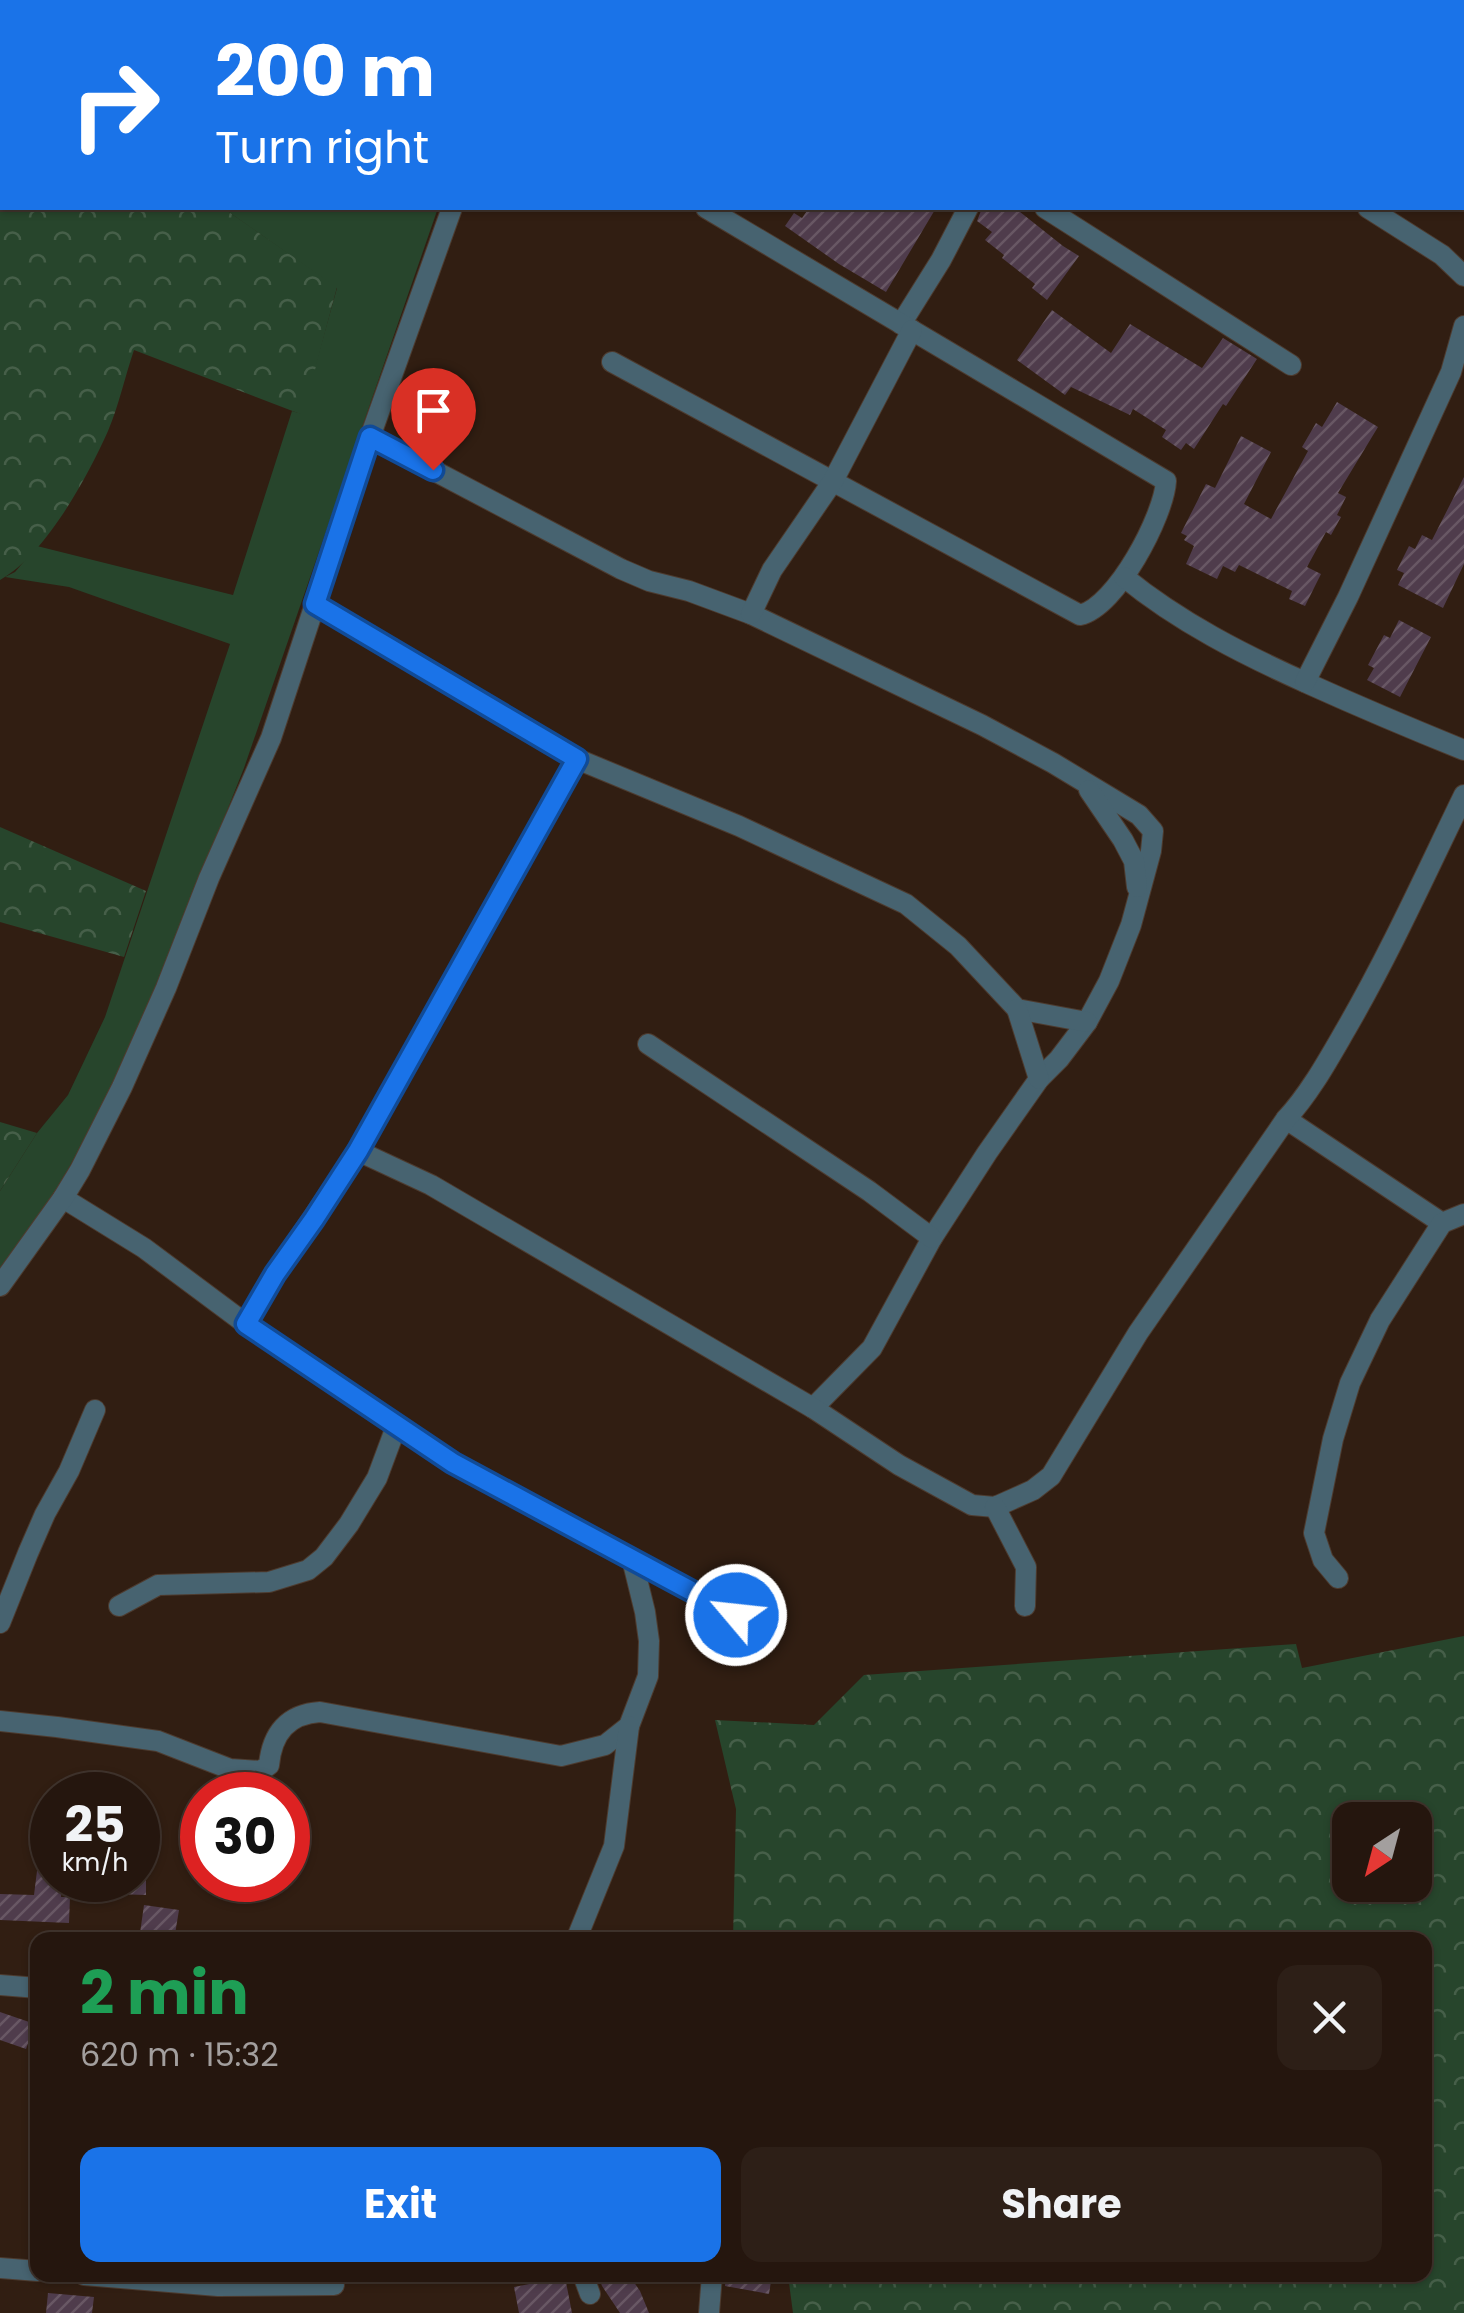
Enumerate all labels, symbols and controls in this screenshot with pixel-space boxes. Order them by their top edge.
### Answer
text: 200 m [215,22,435,121]
icon: right [50,40,180,170]
text: Turn right [215,116,429,179]
pin [391,368,476,471]
icon: arrive [406,383,461,438]
position arrow [684,1563,788,1667]
speed limit sign: 30 [180,1772,310,1902]
text: 25 [64,1789,126,1860]
north arrow [1332,1802,1432,1902]
map controls [1332,1802,1432,1902]
text: km/h [62,1845,128,1880]
text: 2 min [80,1951,249,2035]
button: close [1277,1965,1382,2070]
text: 620 m · 15:32 [80,2032,279,2077]
button: Exit [80,2147,721,2262]
button: Share [741,2147,1382,2262]

